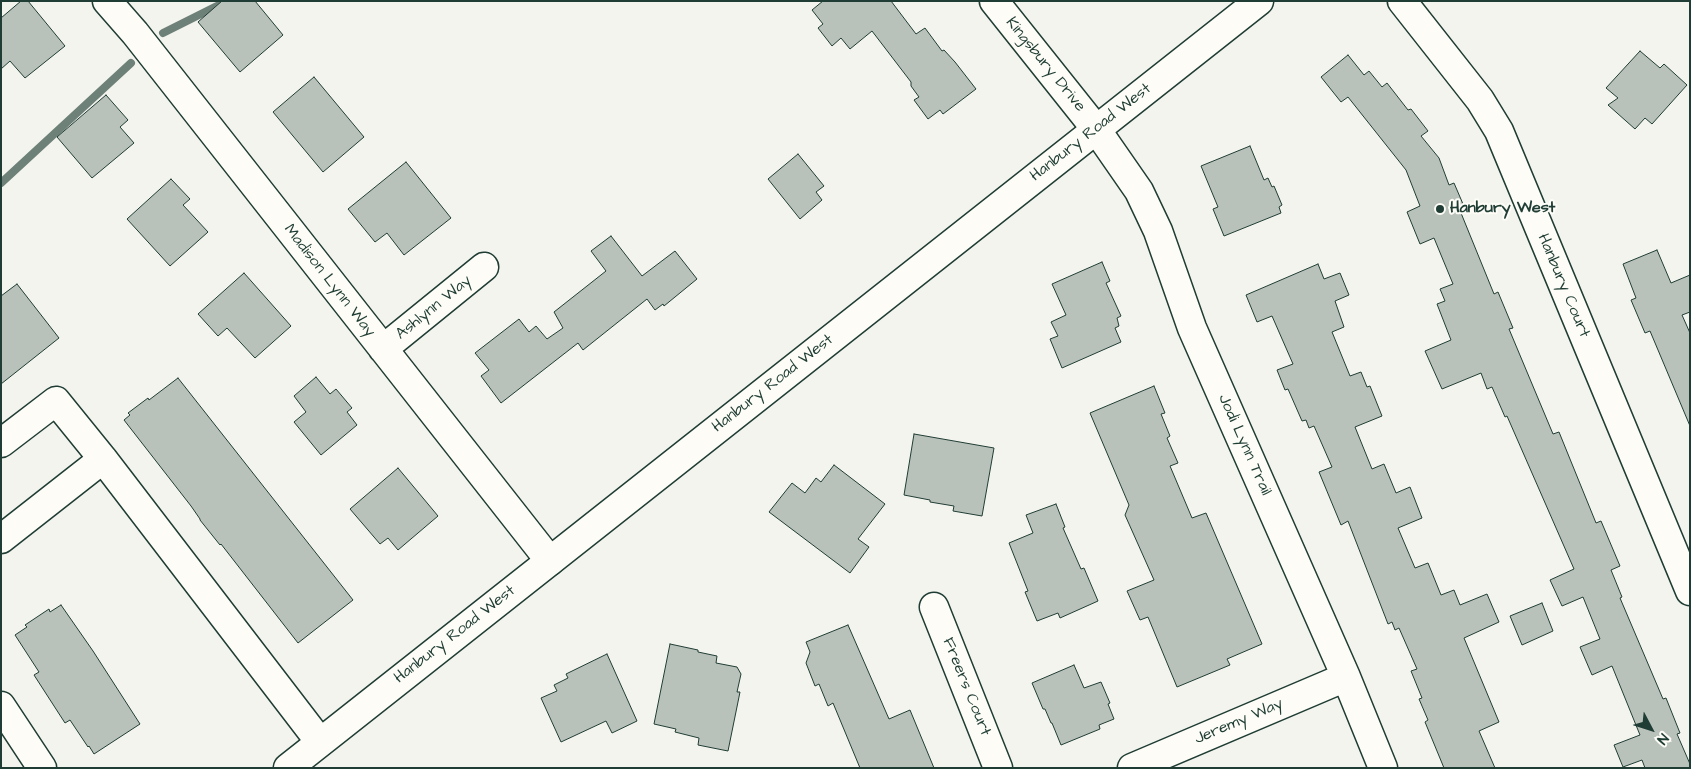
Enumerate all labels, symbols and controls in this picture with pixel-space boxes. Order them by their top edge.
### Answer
street label: Kingsbury Drive [1001,14,1089,116]
street label: Hanbury Road West [1027,80,1155,186]
place label: Hanbury West [1450,199,1555,219]
marker: Hanbury West [1434,203,1446,215]
street label: Madison Lynn Way [279,221,379,341]
street label: Hanbury Court [1533,231,1593,341]
street label: Ashlynn Way [392,272,476,344]
street label: Hanbury Road West [709,331,837,437]
street label: Jodi Lynn Trail [1213,391,1275,499]
street label: Hanbury Road West [391,582,519,688]
street label: Freers Court [938,635,994,739]
street label: Jeremy Way [1192,695,1286,749]
north arrow [1626,704,1676,754]
text: N [1652,729,1673,748]

